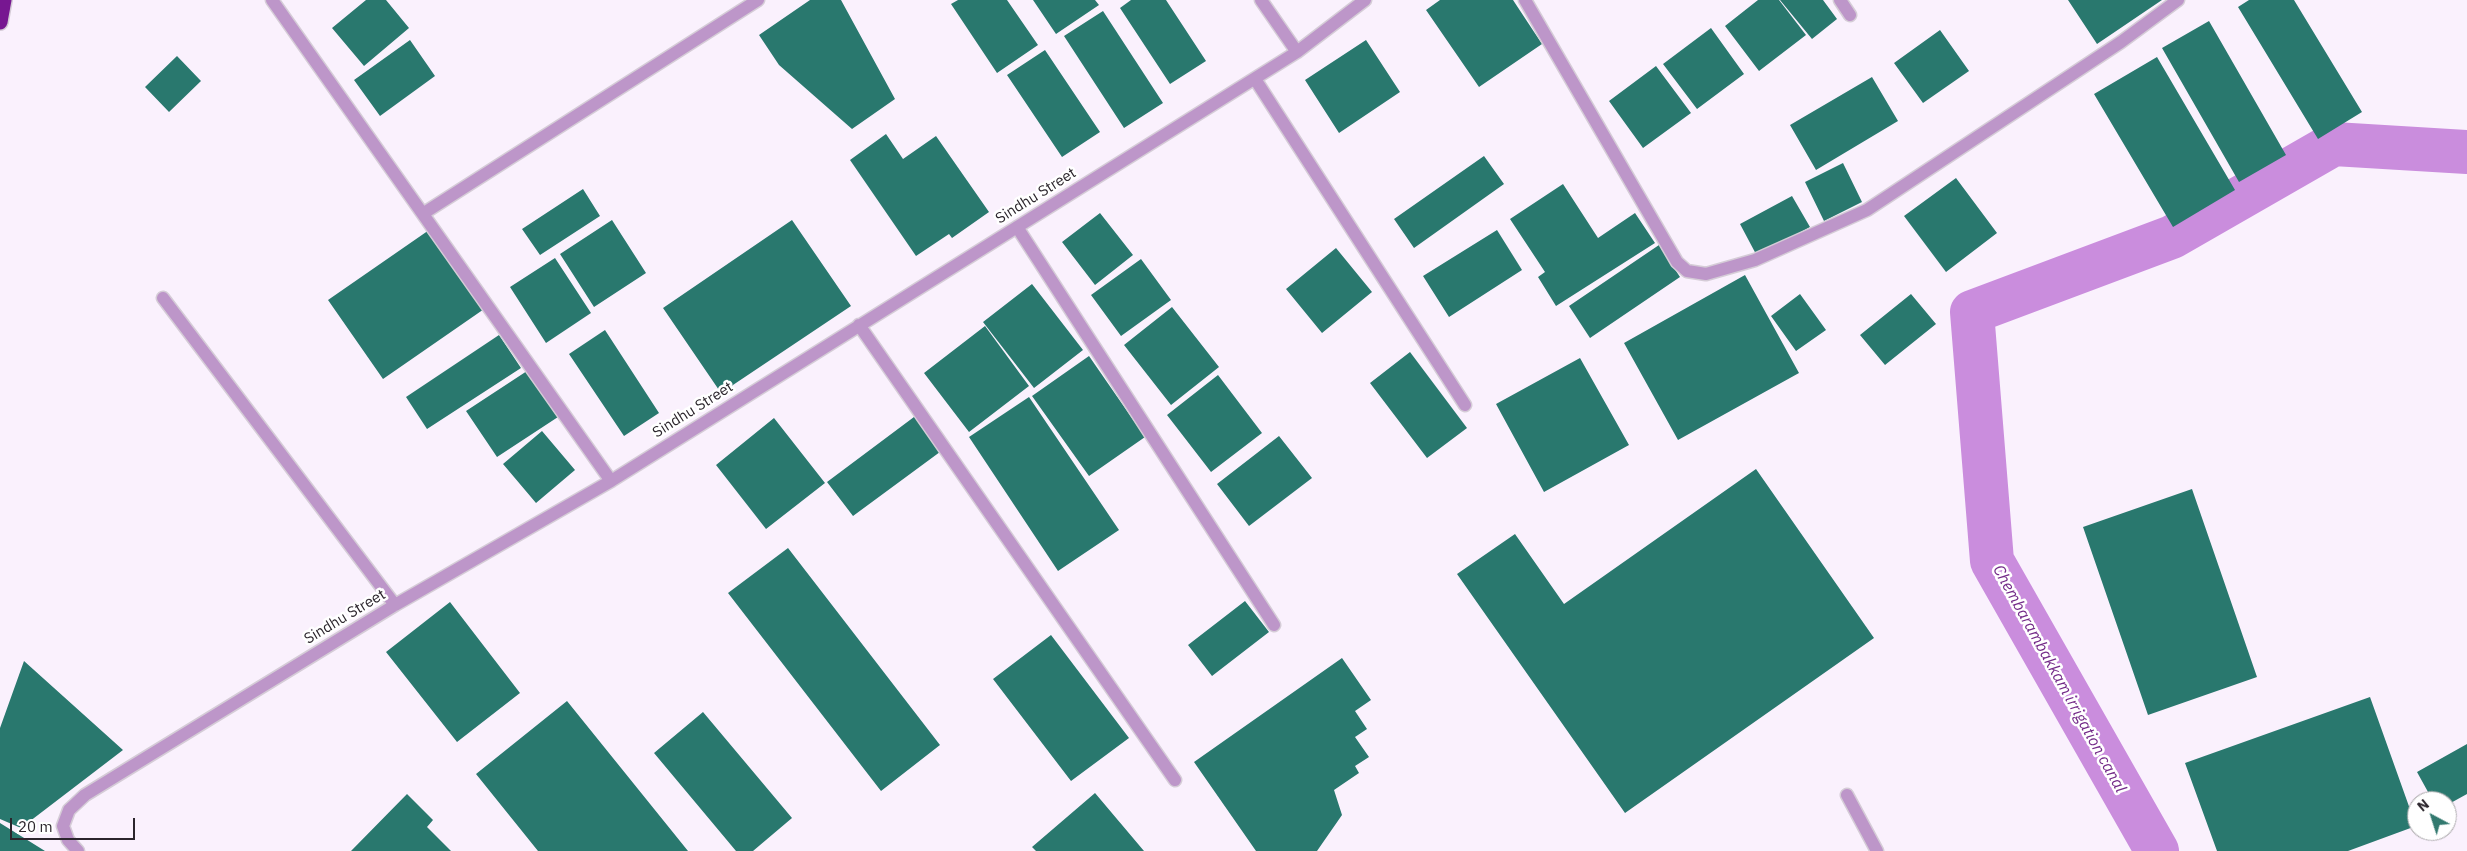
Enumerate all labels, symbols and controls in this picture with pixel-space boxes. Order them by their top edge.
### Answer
street label: Sindhu Street [992,164,1080,228]
street label: Sindhu Street [649,378,737,442]
water label: Chembarambakkam irrigation canal [1988,562,2130,796]
street label: Sindhu Street [301,586,389,648]
north arrow [2407,791,2457,841]
text: N [2413,795,2433,815]
scale bar [12,808,138,840]
text: 20 m [18,817,53,836]

